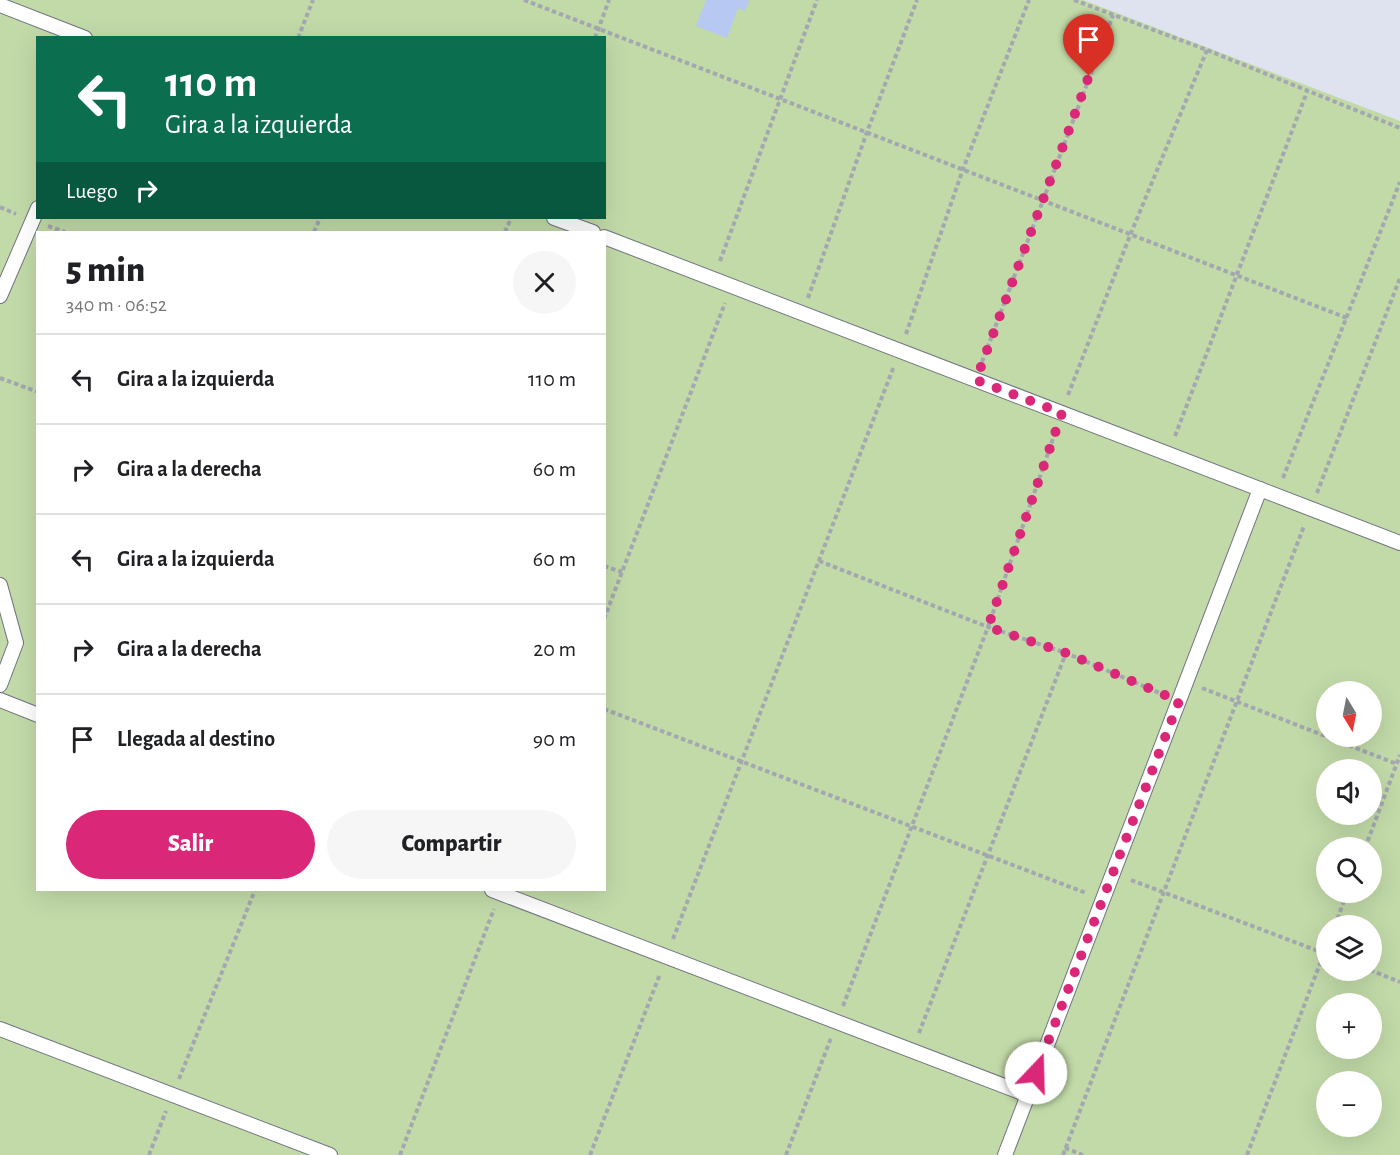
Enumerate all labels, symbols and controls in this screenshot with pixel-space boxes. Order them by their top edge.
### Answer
pin [1063,14,1114,76]
icon: arrive [1072,23,1105,56]
icon: left [66,60,144,138]
text: 110 m [165,62,257,104]
text: Gira a la izquierda [165,111,353,138]
icon: right [130,174,163,207]
text: Luego [66,180,118,202]
button: close [513,251,576,314]
text: 5 min [66,252,145,288]
text: 340 m · 06:52 [66,295,167,315]
icon: left [66,363,99,396]
text: Gira a la izquierda [117,368,275,390]
text: 110 m [528,368,576,390]
icon: right [66,453,99,486]
text: Gira a la derecha [117,458,262,480]
text: 60 m [533,458,576,480]
icon: left [66,543,99,576]
text: Gira a la izquierda [117,548,275,570]
text: 60 m [533,548,576,570]
icon: right [66,633,99,666]
text: Gira a la derecha [117,638,262,660]
text: 20 m [533,638,576,660]
north arrow [1316,681,1382,747]
map controls [1316,681,1382,1137]
icon: arrive [66,723,99,756]
text: Llegada al destino [117,728,275,750]
text: 90 m [533,728,576,750]
button: sound [1316,759,1382,825]
button: Salir [66,810,315,879]
button: Compartir [327,810,576,879]
button: search [1316,837,1382,903]
button: layers [1316,915,1382,981]
button: + [1316,993,1382,1059]
position arrow [1004,1041,1068,1105]
button: − [1316,1071,1382,1137]

